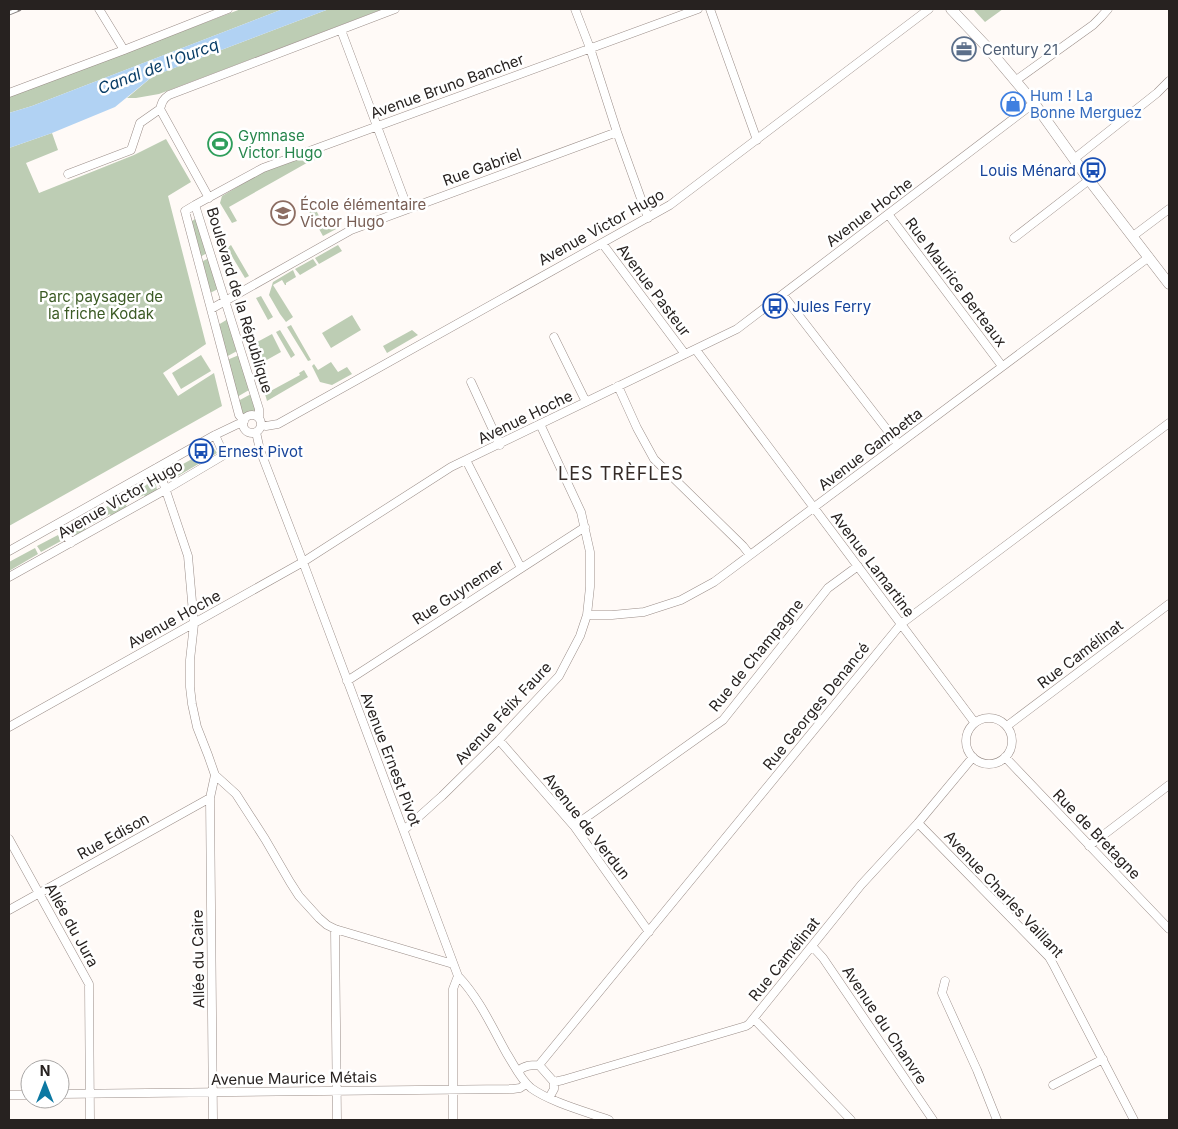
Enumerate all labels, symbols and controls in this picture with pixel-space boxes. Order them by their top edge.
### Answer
water label: Canal de l'Ourcq [95,34,221,98]
office icon: Century 21 [951,36,977,62]
place label: Century 21 [982,40,1058,59]
street label: Avenue Bruno Bancher [368,49,527,123]
place label: Hum ! La Bonne Merguez [1030,86,1142,122]
shop icon: Hum ! La Bonne Merguez [1000,91,1026,117]
place label: Gymnase Victor Hugo [238,126,322,162]
sports icon: Gymnase Victor Hugo [207,131,233,157]
street label: Rue Gabriel [440,144,524,190]
bus stop icon: Louis Ménard [1080,157,1106,183]
place label: Louis Ménard [980,161,1076,180]
street label: Avenue Hoche [822,173,916,251]
street label: Avenue Victor Hugo [535,184,667,270]
place label: École élémentaire Victor Hugo [300,195,426,231]
school or university icon: École élémentaire Victor Hugo [270,200,296,226]
street label: Boulevard de la République [203,205,277,395]
street label: Rue Maurice Berteaux [901,214,1011,350]
street label: Avenue Pasteur [613,240,695,340]
park label: Parc paysager de la friche Kodak [39,287,163,323]
bus stop icon: Jules Ferry [762,293,788,319]
place label: Jules Ferry [792,297,872,316]
street label: Avenue Hoche [474,386,576,448]
street label: Avenue Gambetta [814,404,926,494]
bus stop icon: Ernest Pivot [188,438,214,464]
place label: Ernest Pivot [218,442,303,461]
street label: Avenue Victor Hugo [54,455,186,543]
district label: LES TRÈFLES [558,462,684,484]
street label: Avenue Lamartine [827,507,919,621]
street label: Rue Guynemer [409,555,508,629]
street label: Avenue Hoche [124,586,224,652]
street label: Rue de Champagne [705,595,807,715]
street label: Rue Camélinat [1033,616,1127,692]
street label: Rue Georges Denancé [759,638,873,774]
street label: Avenue Félix Faure [451,658,555,768]
street label: Avenue Ernest Pivot [357,689,425,829]
street label: Avenue de Verdun [540,769,634,883]
street label: Rue de Bretagne [1049,785,1145,883]
street label: Rue Edison [74,809,152,863]
street label: Avenue Charles Vaillant [940,827,1068,961]
street label: Allée du Jura [41,880,103,970]
street label: Allée du Caire [188,909,208,1009]
street label: Rue Camélinat [744,913,824,1005]
street label: Avenue du Chanvre [838,962,932,1088]
north arrow [20,1059,70,1109]
text: N [40,1062,50,1079]
street label: Avenue Maurice Métais [211,1067,377,1089]

